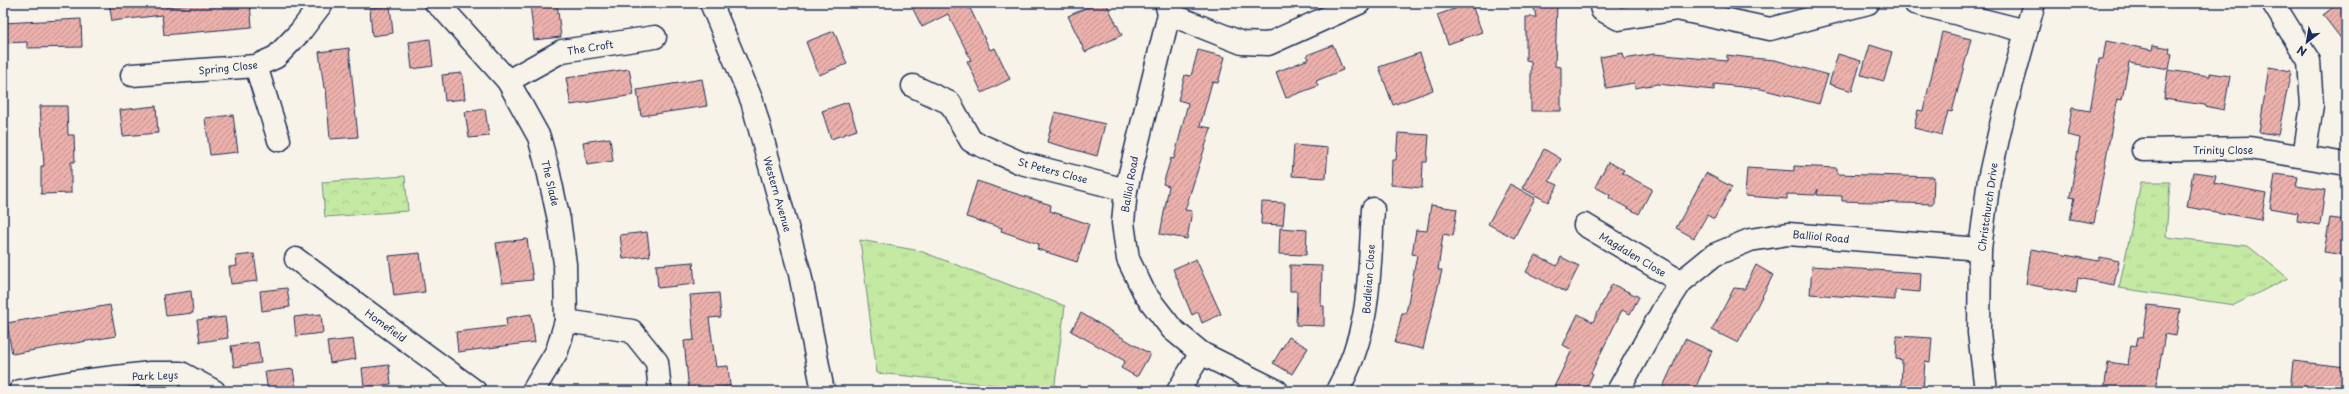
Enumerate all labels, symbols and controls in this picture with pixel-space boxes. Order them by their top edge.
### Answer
north arrow [2287,22,2327,62]
street label: The Croft [566,36,614,58]
text: N [2293,41,2310,61]
street label: Spring Close [198,56,258,78]
street label: Trinity Close [2193,142,2253,158]
street label: St Peters Close [1016,153,1090,187]
street label: Western Avenue [760,154,796,234]
street label: Balliol Road [1117,154,1141,213]
street label: The Slade [538,159,564,207]
street label: Christchurch Drive [1973,162,2001,252]
street label: Balliol Road [1792,226,1850,246]
street label: Magdalen Close [1597,228,1669,280]
street label: Bodleian Close [1358,244,1378,314]
street label: Homefield [362,305,410,345]
street label: Park Leys [132,367,179,383]

